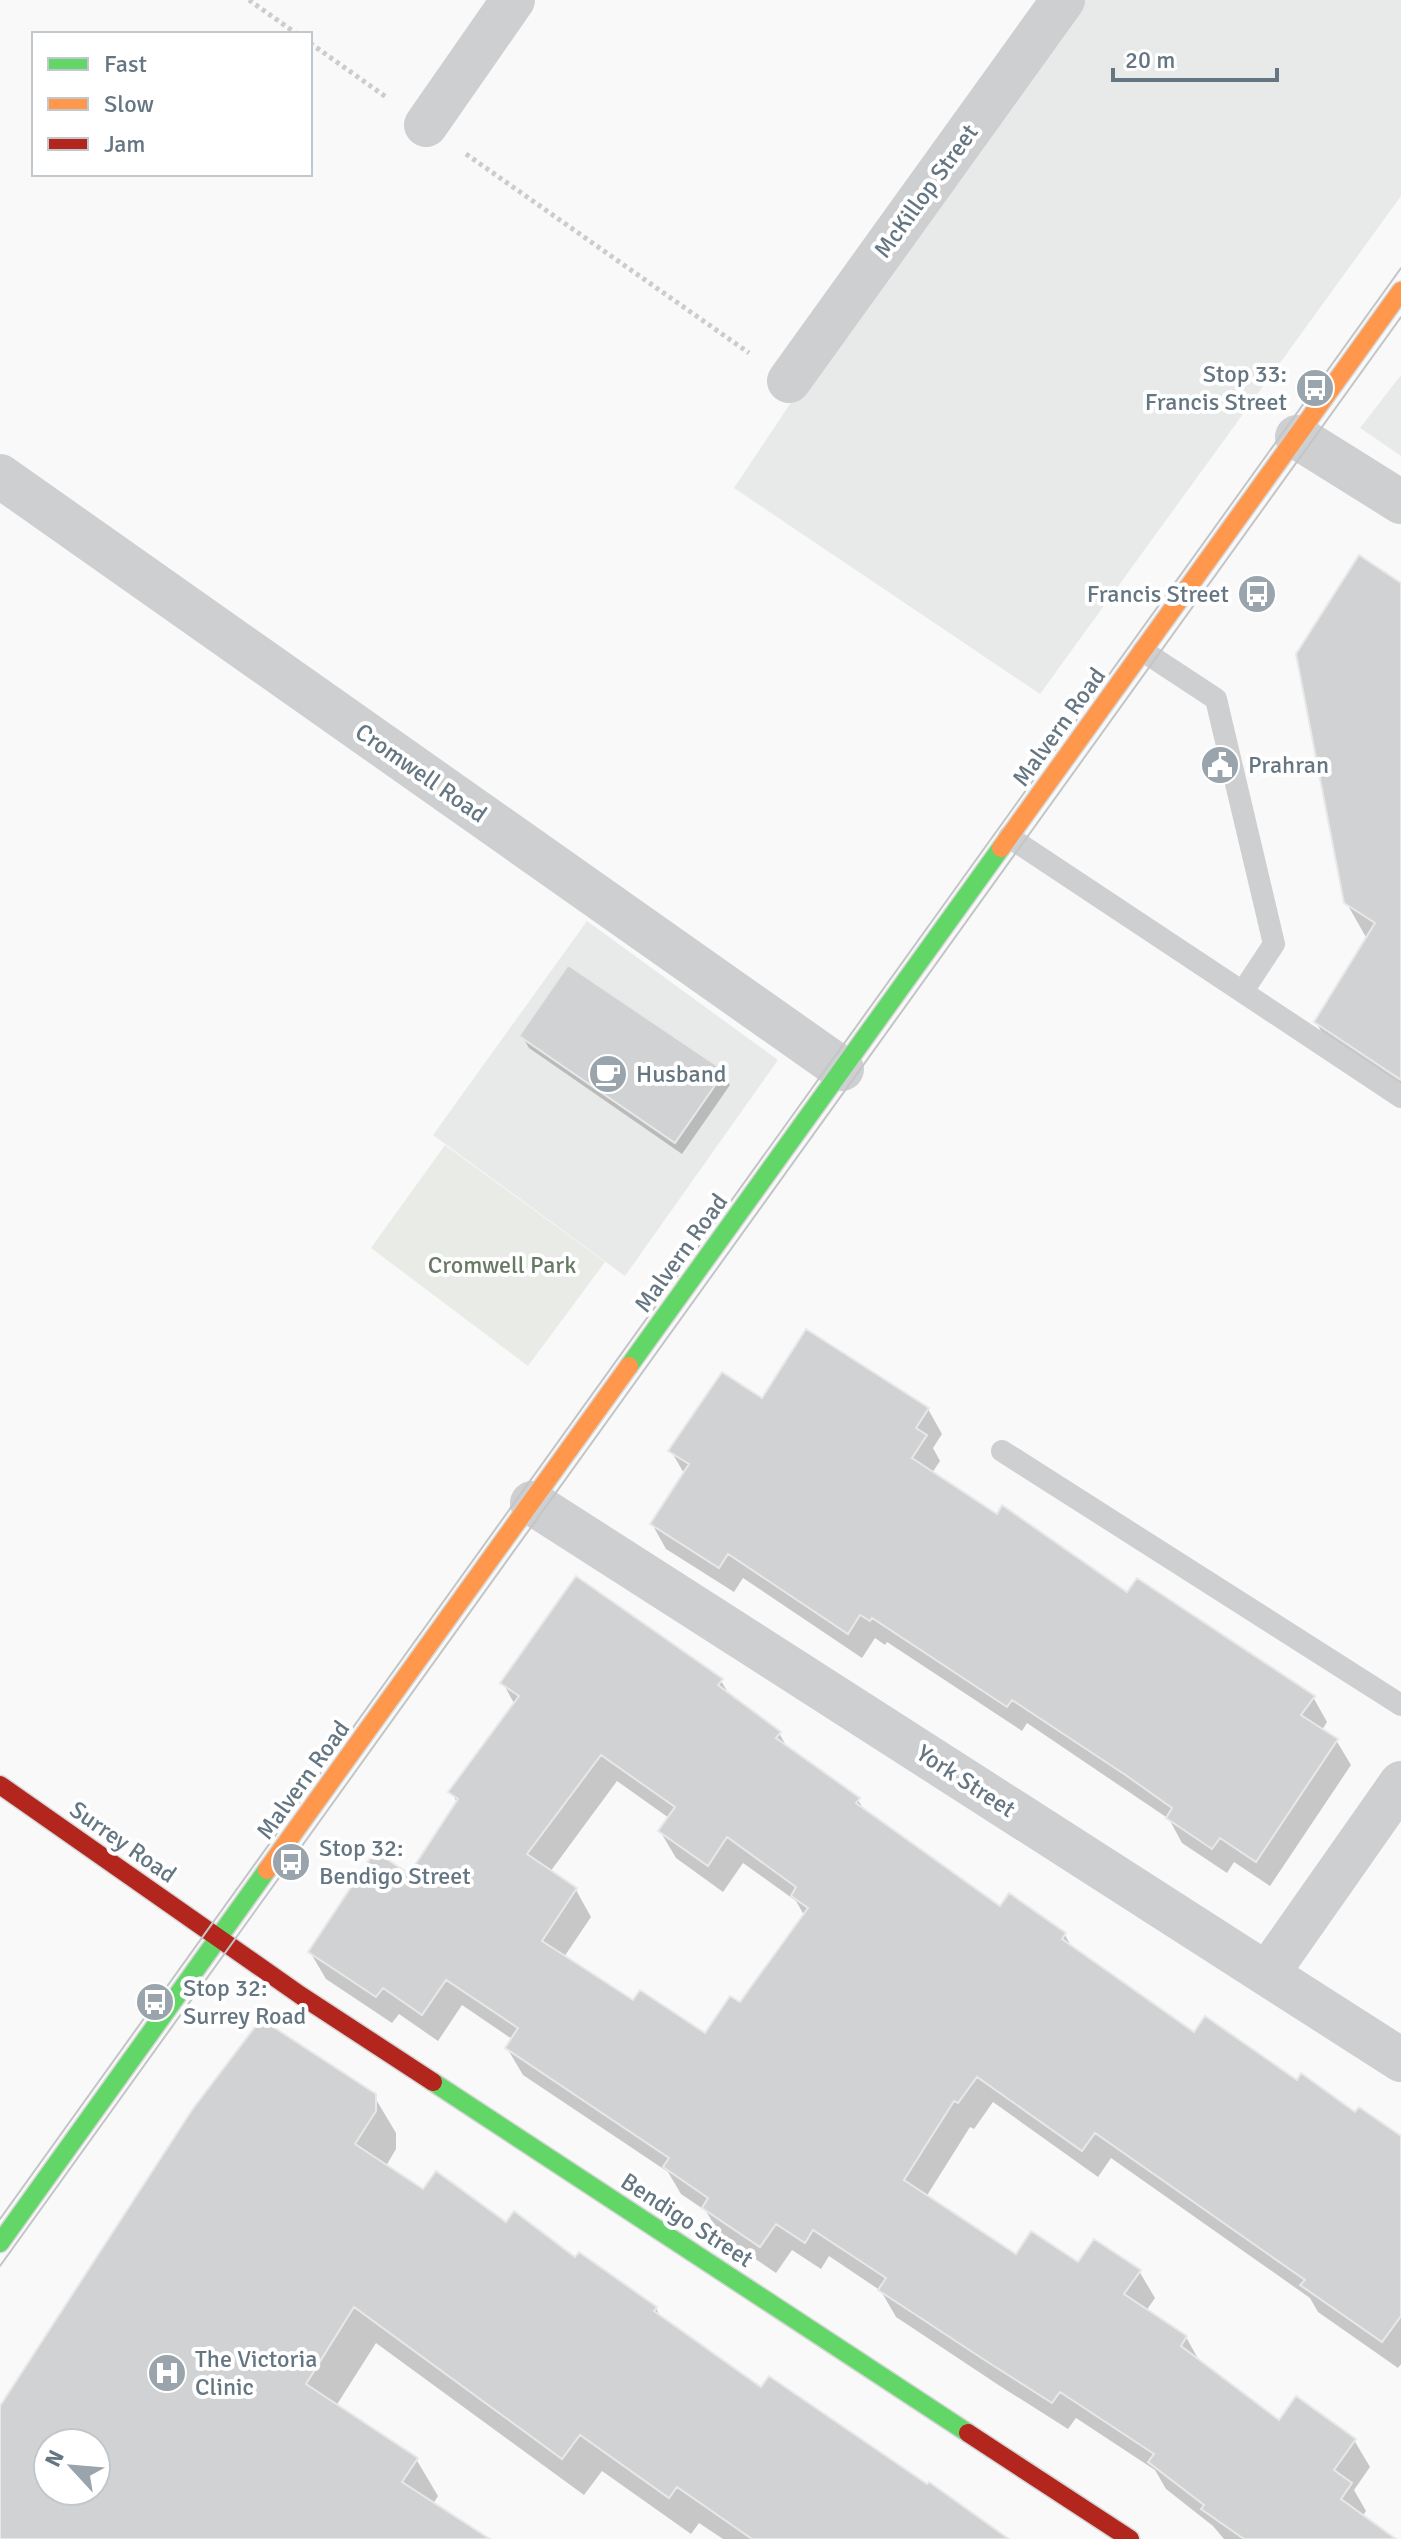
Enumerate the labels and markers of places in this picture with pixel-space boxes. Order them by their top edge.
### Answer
place label: Stop 33: Francis Street [1145,359,1287,417]
bus stop icon: Stop 33: Francis Street [1294,367,1336,409]
bus stop icon: Francis Street [1236,573,1278,615]
place label: Francis Street [1087,579,1229,609]
public building icon: Prahran [1199,744,1241,786]
place label: Prahran [1248,750,1329,780]
cafe icon: Husband [587,1053,629,1095]
place label: Husband [636,1059,726,1089]
place label: Stop 32: Bendigo Street [319,1833,471,1891]
bus stop icon: Stop 32: Bendigo Street [270,1841,312,1883]
place label: Stop 32: Surrey Road [183,1973,306,2031]
bus stop icon: Stop 32: Surrey Road [134,1981,176,2023]
place label: The Victoria Clinic [195,2344,317,2402]
hospital icon: The Victoria Clinic [146,2352,188,2394]

